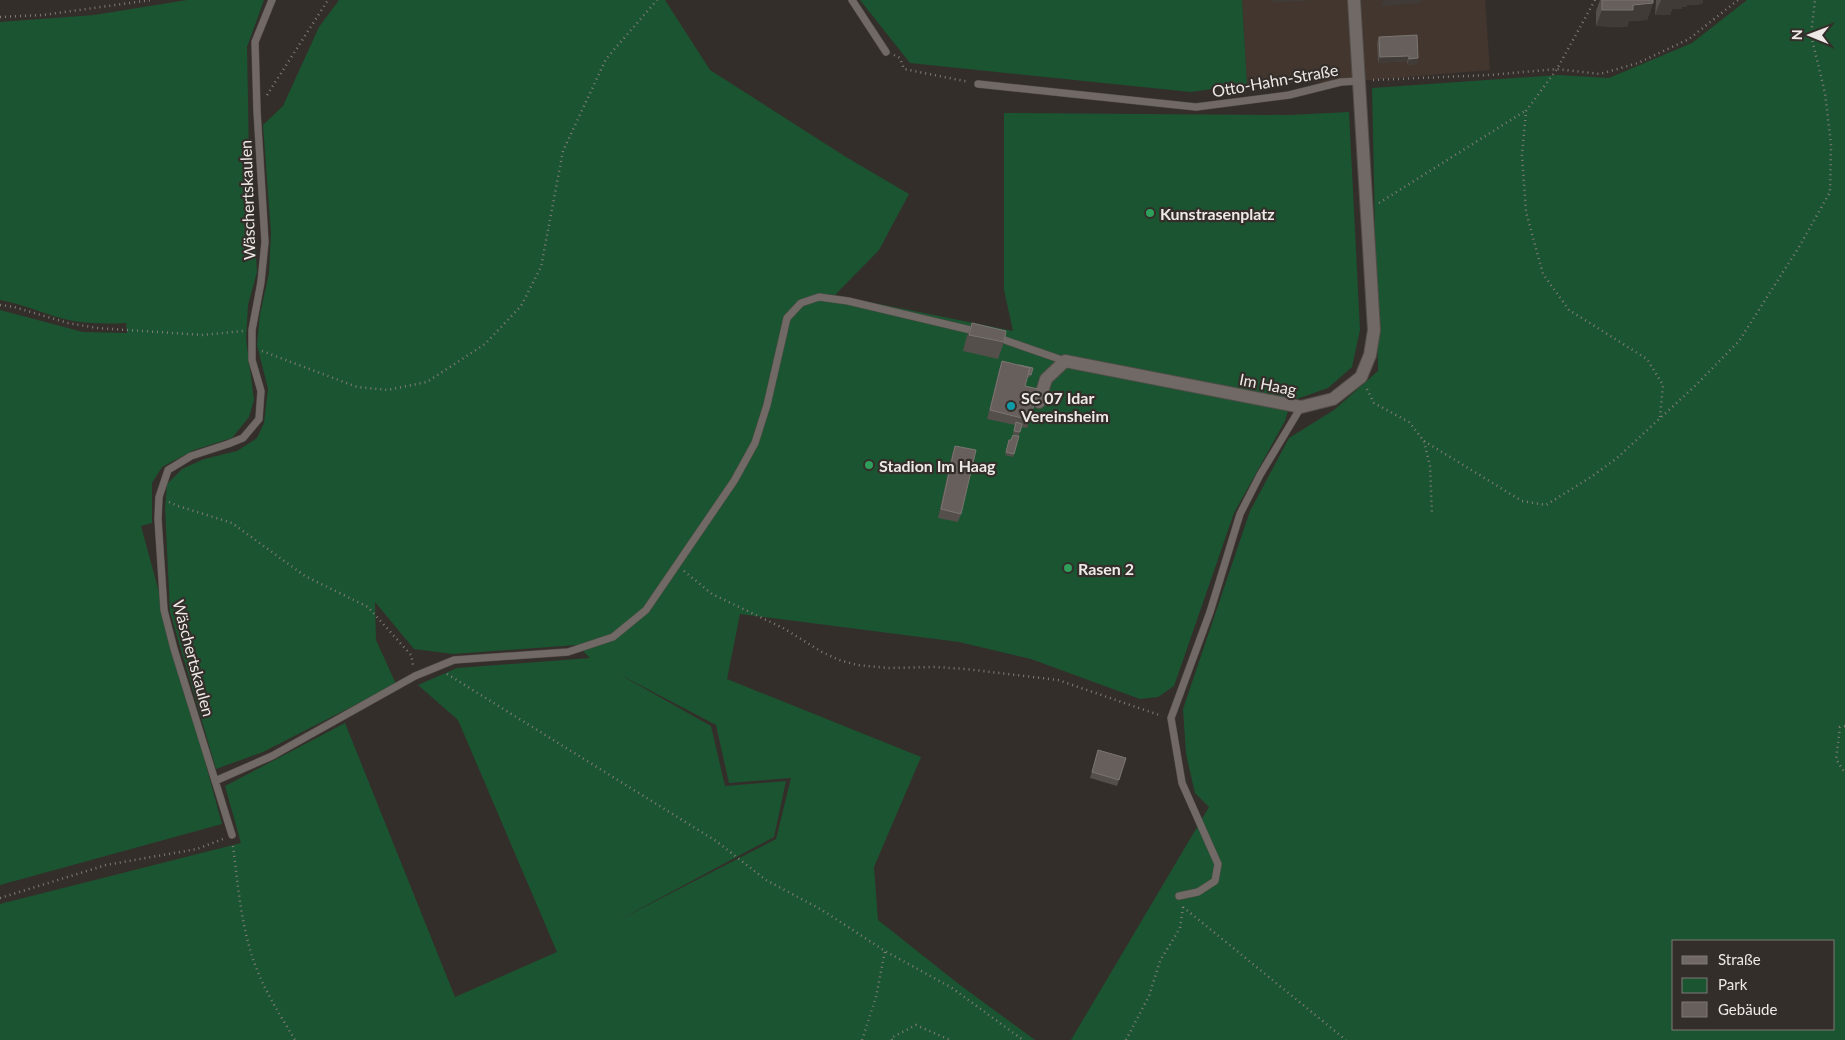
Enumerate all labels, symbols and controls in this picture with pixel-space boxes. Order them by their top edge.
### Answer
north arrow [1785,10,1835,60]
text: N [1788,29,1805,40]
street label: Otto-Hahn-Straße [1210,60,1340,100]
street label: Wäschertskaulen [235,140,259,260]
place label: Kunstrasenplatz [1160,204,1275,223]
marker: Kunstrasenplatz [1144,207,1156,219]
street label: Im Haag [1238,369,1298,399]
place label: SC 07 Idar Vereinsheim [1020,388,1109,425]
marker: SC 07 Idar Vereinsheim [1005,400,1017,412]
place label: Stadion Im Haag [879,456,996,475]
marker: Stadion Im Haag [863,459,875,471]
place label: Rasen 2 [1078,559,1134,578]
marker: Rasen 2 [1062,562,1074,574]
street label: Wäschertskaulen [169,597,219,719]
legend [1672,940,1835,1030]
text: Straße [1718,950,1761,968]
text: Park [1718,975,1748,993]
text: Gebäude [1718,1000,1777,1018]

